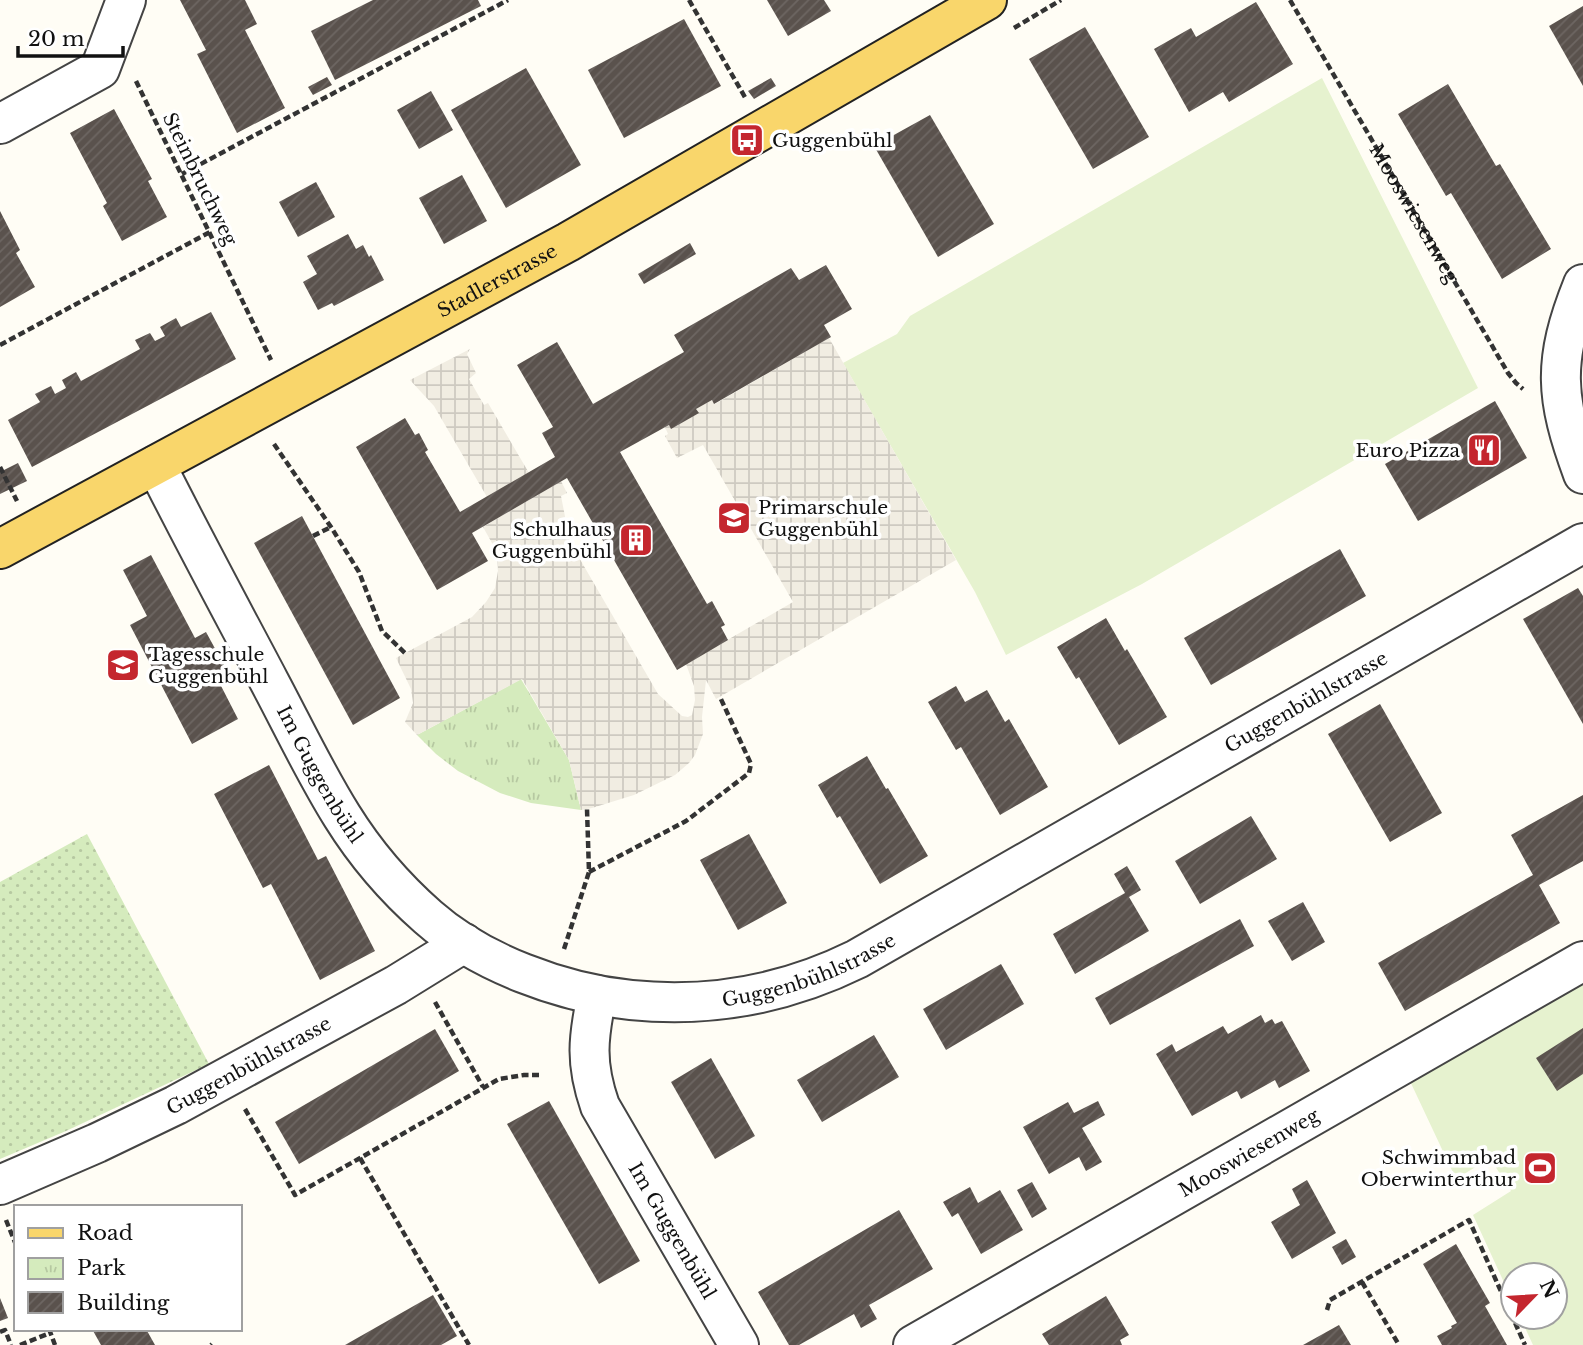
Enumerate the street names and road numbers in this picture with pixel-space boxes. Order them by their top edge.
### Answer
street label: Steinbruchweg [158,109,242,250]
street label: Mooswiesenweg [1365,139,1465,288]
street label: Stadlerstrasse [433,239,561,322]
street label: Guggenbühlstrasse [1220,646,1391,757]
street label: Im Guggenbühl [272,702,368,847]
street label: Guggenbühlstrasse [720,928,900,1011]
street label: Guggenbühlstrasse [163,1011,335,1119]
street label: Mooswiesenweg [1175,1103,1323,1202]
street label: Im Guggenbühl [624,1158,721,1303]

